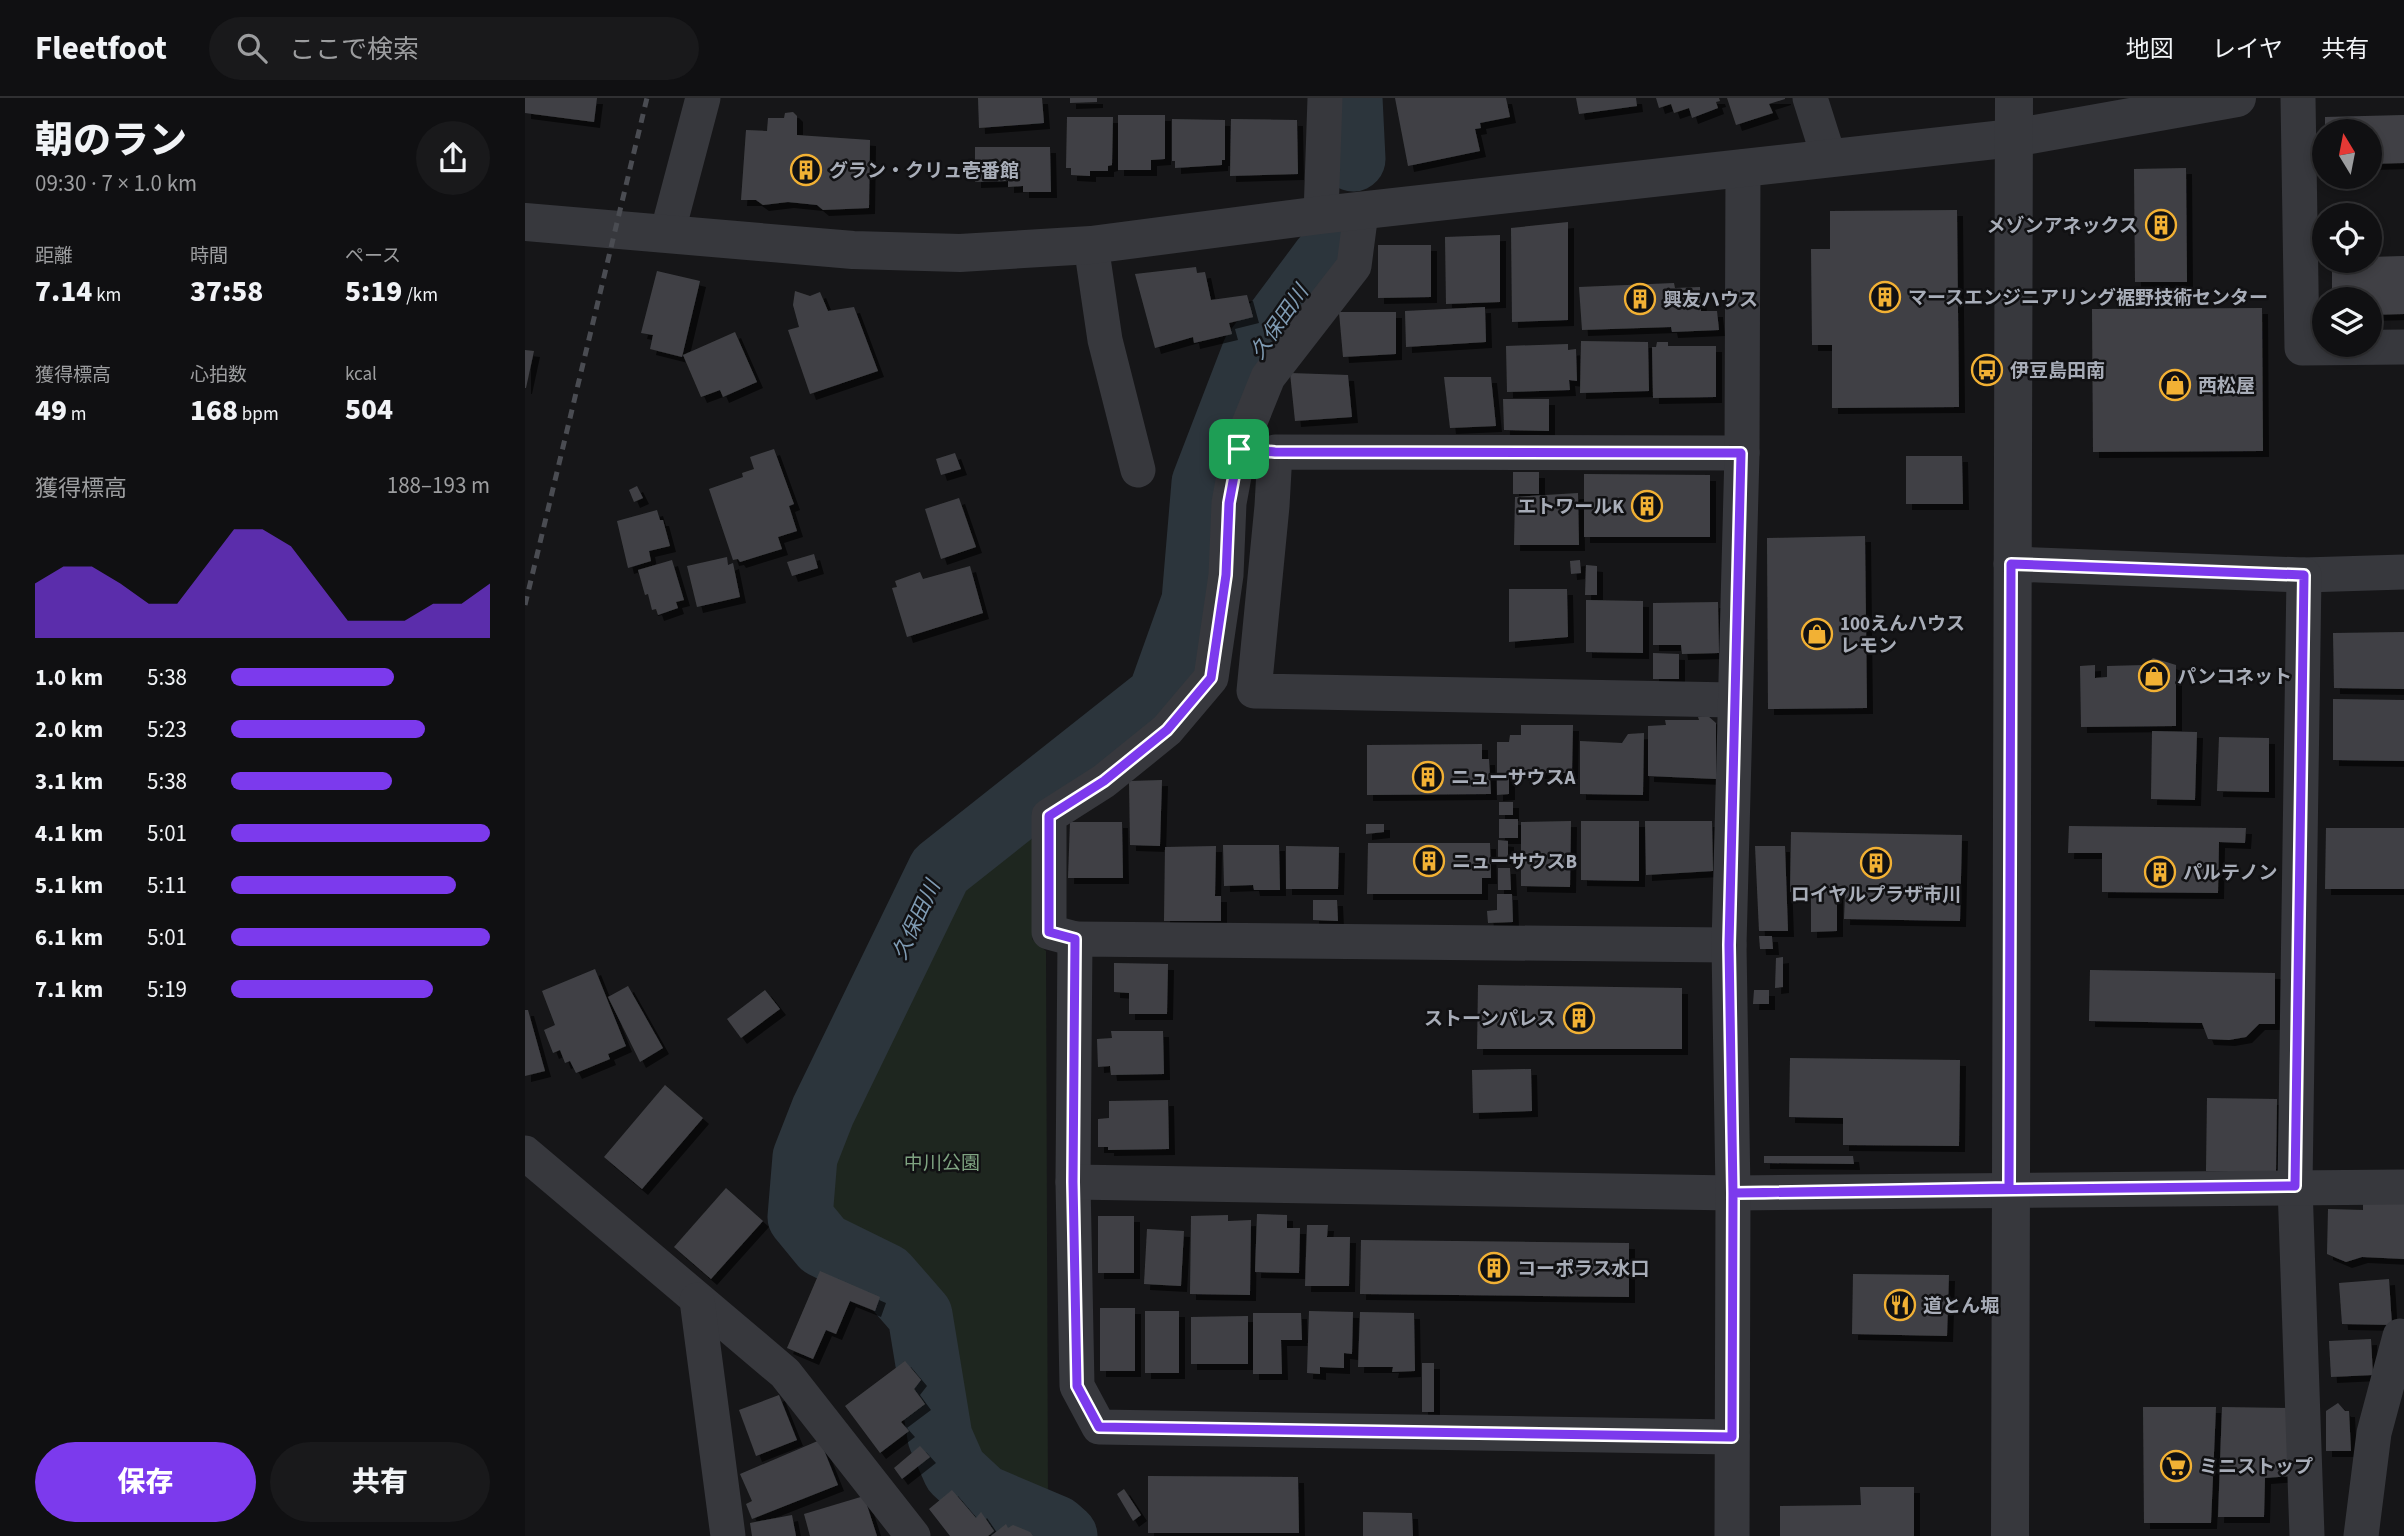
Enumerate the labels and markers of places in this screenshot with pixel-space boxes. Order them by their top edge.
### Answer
building icon: グラン・クリュ壱番館 [789,153,823,187]
place label: グラン・クリュ壱番館 [829,158,1019,185]
building icon: メゾンアネックス [2144,208,2178,242]
place label: メゾンアネックス [1987,213,2138,240]
building icon: マースエンジニアリング裾野技術センター [1868,280,1902,314]
building icon: 興友ハウス [1623,282,1657,316]
place label: マースエンジニアリング裾野技術センター [1908,285,2268,312]
place label: 興友ハウス [1663,287,1758,314]
bus stop icon: 伊豆島田南 [1970,353,2004,387]
place label: 伊豆島田南 [2010,358,2105,385]
shop icon: 西松屋 [2158,368,2192,402]
place label: 西松屋 [2198,373,2255,400]
pin [1209,419,1269,479]
building icon: エトワールK [1630,489,1664,523]
place label: エトワールK [1517,494,1624,521]
place label: 100えんハウス レモン [1840,611,1965,660]
shop icon: 100えんハウス レモン [1800,617,1834,651]
shop icon: パンコネット [2137,659,2171,693]
place label: パンコネット [2177,664,2292,691]
building icon: ニューサウスA [1411,760,1445,794]
place label: ニューサウスA [1451,765,1576,792]
building icon: ニューサウスB [1412,844,1446,878]
building icon: ロイヤルプラザ市川 [1859,846,1893,880]
place label: ニューサウスB [1452,849,1577,876]
building icon: パルテノン [2143,855,2177,889]
place label: パルテノン [2183,860,2277,887]
place label: ロイヤルプラザ市川 [1791,882,1961,909]
building icon: ストーンパレス [1562,1001,1596,1035]
place label: ストーンパレス [1424,1006,1556,1033]
building icon: コーポラス水口 [1477,1251,1511,1285]
place label: コーポラス水口 [1517,1256,1650,1283]
restaurant icon: 道とん堀 [1883,1288,1917,1322]
place label: 道とん堀 [1923,1293,1999,1320]
supermarket icon: ミニストップ [2159,1449,2193,1483]
place label: ミニストップ [2199,1454,2313,1481]

